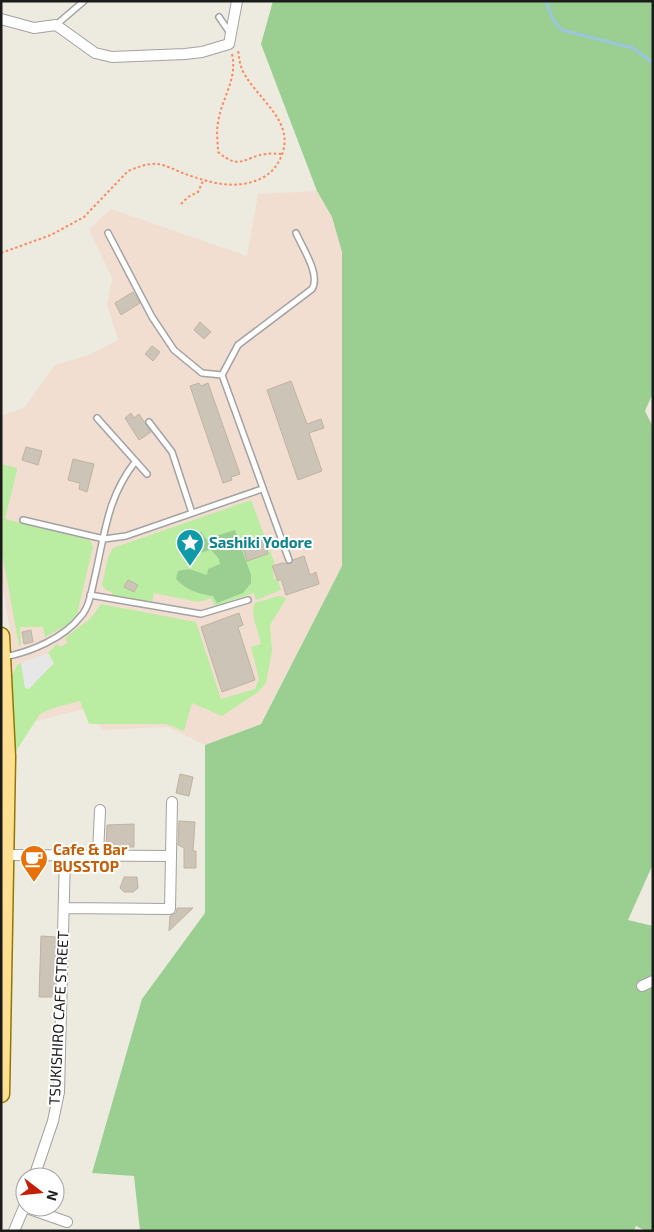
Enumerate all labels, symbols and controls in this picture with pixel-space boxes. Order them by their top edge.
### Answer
place icon: Sashiki Yodore [175,528,205,567]
place label: Sashiki Yodore [209,533,312,551]
place label: Cafe & Bar BUSSTOP [53,840,128,875]
cafe icon: Cafe & Bar BUSSTOP [19,844,49,883]
street label: TSUKISHIRO CAFE STREET [44,930,72,1106]
north arrow [15,1167,65,1217]
text: N [43,1189,63,1203]

